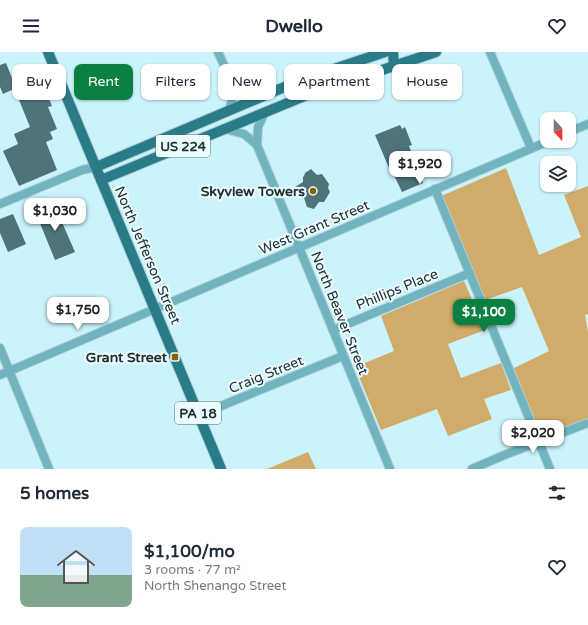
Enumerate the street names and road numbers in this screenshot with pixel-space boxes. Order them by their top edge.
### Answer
road number: US 224 [156,135,210,157]
street label: North Jefferson Street [111,184,185,327]
street label: West Grant Street [256,196,373,258]
street label: North Beaver Street [307,249,372,378]
street label: Phillips Place [354,265,441,314]
street label: Craig Street [226,352,307,397]
road number: PA 18 [175,402,221,424]

